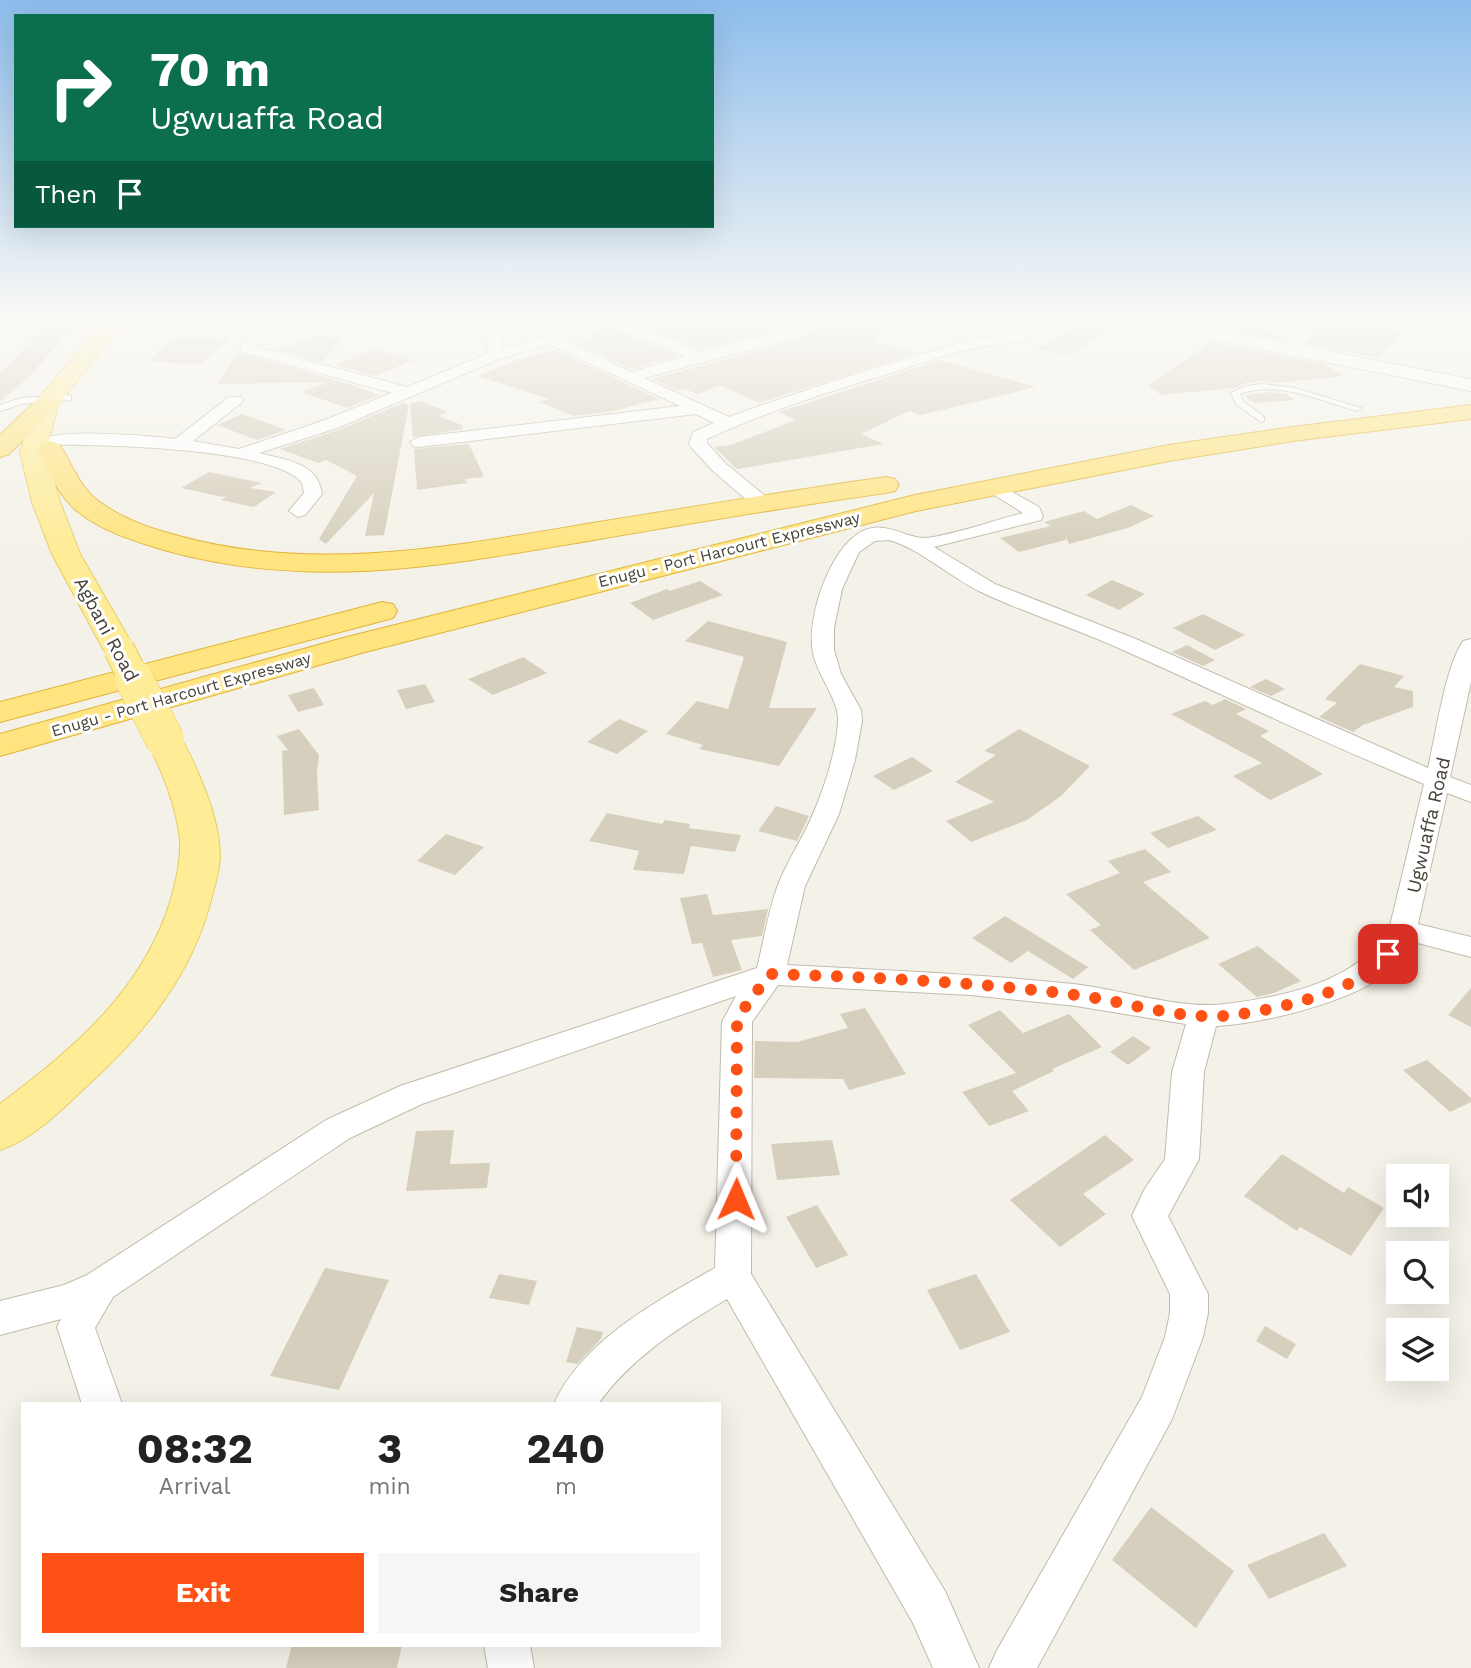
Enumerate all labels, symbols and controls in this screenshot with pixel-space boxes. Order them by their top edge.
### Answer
text: 70 m [150,40,270,98]
icon: right [35,42,126,133]
text: Ugwuaffa Road [150,99,384,137]
icon: arrive [111,175,149,213]
text: Then [35,179,97,209]
street label: Enugu - Port Harcourt Expressway [596,508,863,591]
street label: Agbani Road [69,573,144,685]
street label: Enugu - Port Harcourt Expressway [49,648,314,741]
street label: Ugwuaffa Road [1402,755,1455,895]
pin [1358,924,1418,984]
icon: arrive [1369,935,1407,973]
position arrow [699,1162,773,1236]
map controls [1386,1164,1449,1381]
button: sound [1386,1164,1449,1227]
button: search [1386,1241,1449,1304]
button: layers [1386,1318,1449,1381]
text: 08:32 [137,1424,253,1473]
text: 3 [377,1424,402,1473]
text: 240 [527,1424,605,1473]
text: Arrival [159,1473,231,1500]
text: min [368,1473,411,1500]
text: m [555,1473,577,1500]
button: Exit [42,1553,364,1633]
button: Share [378,1553,700,1633]

